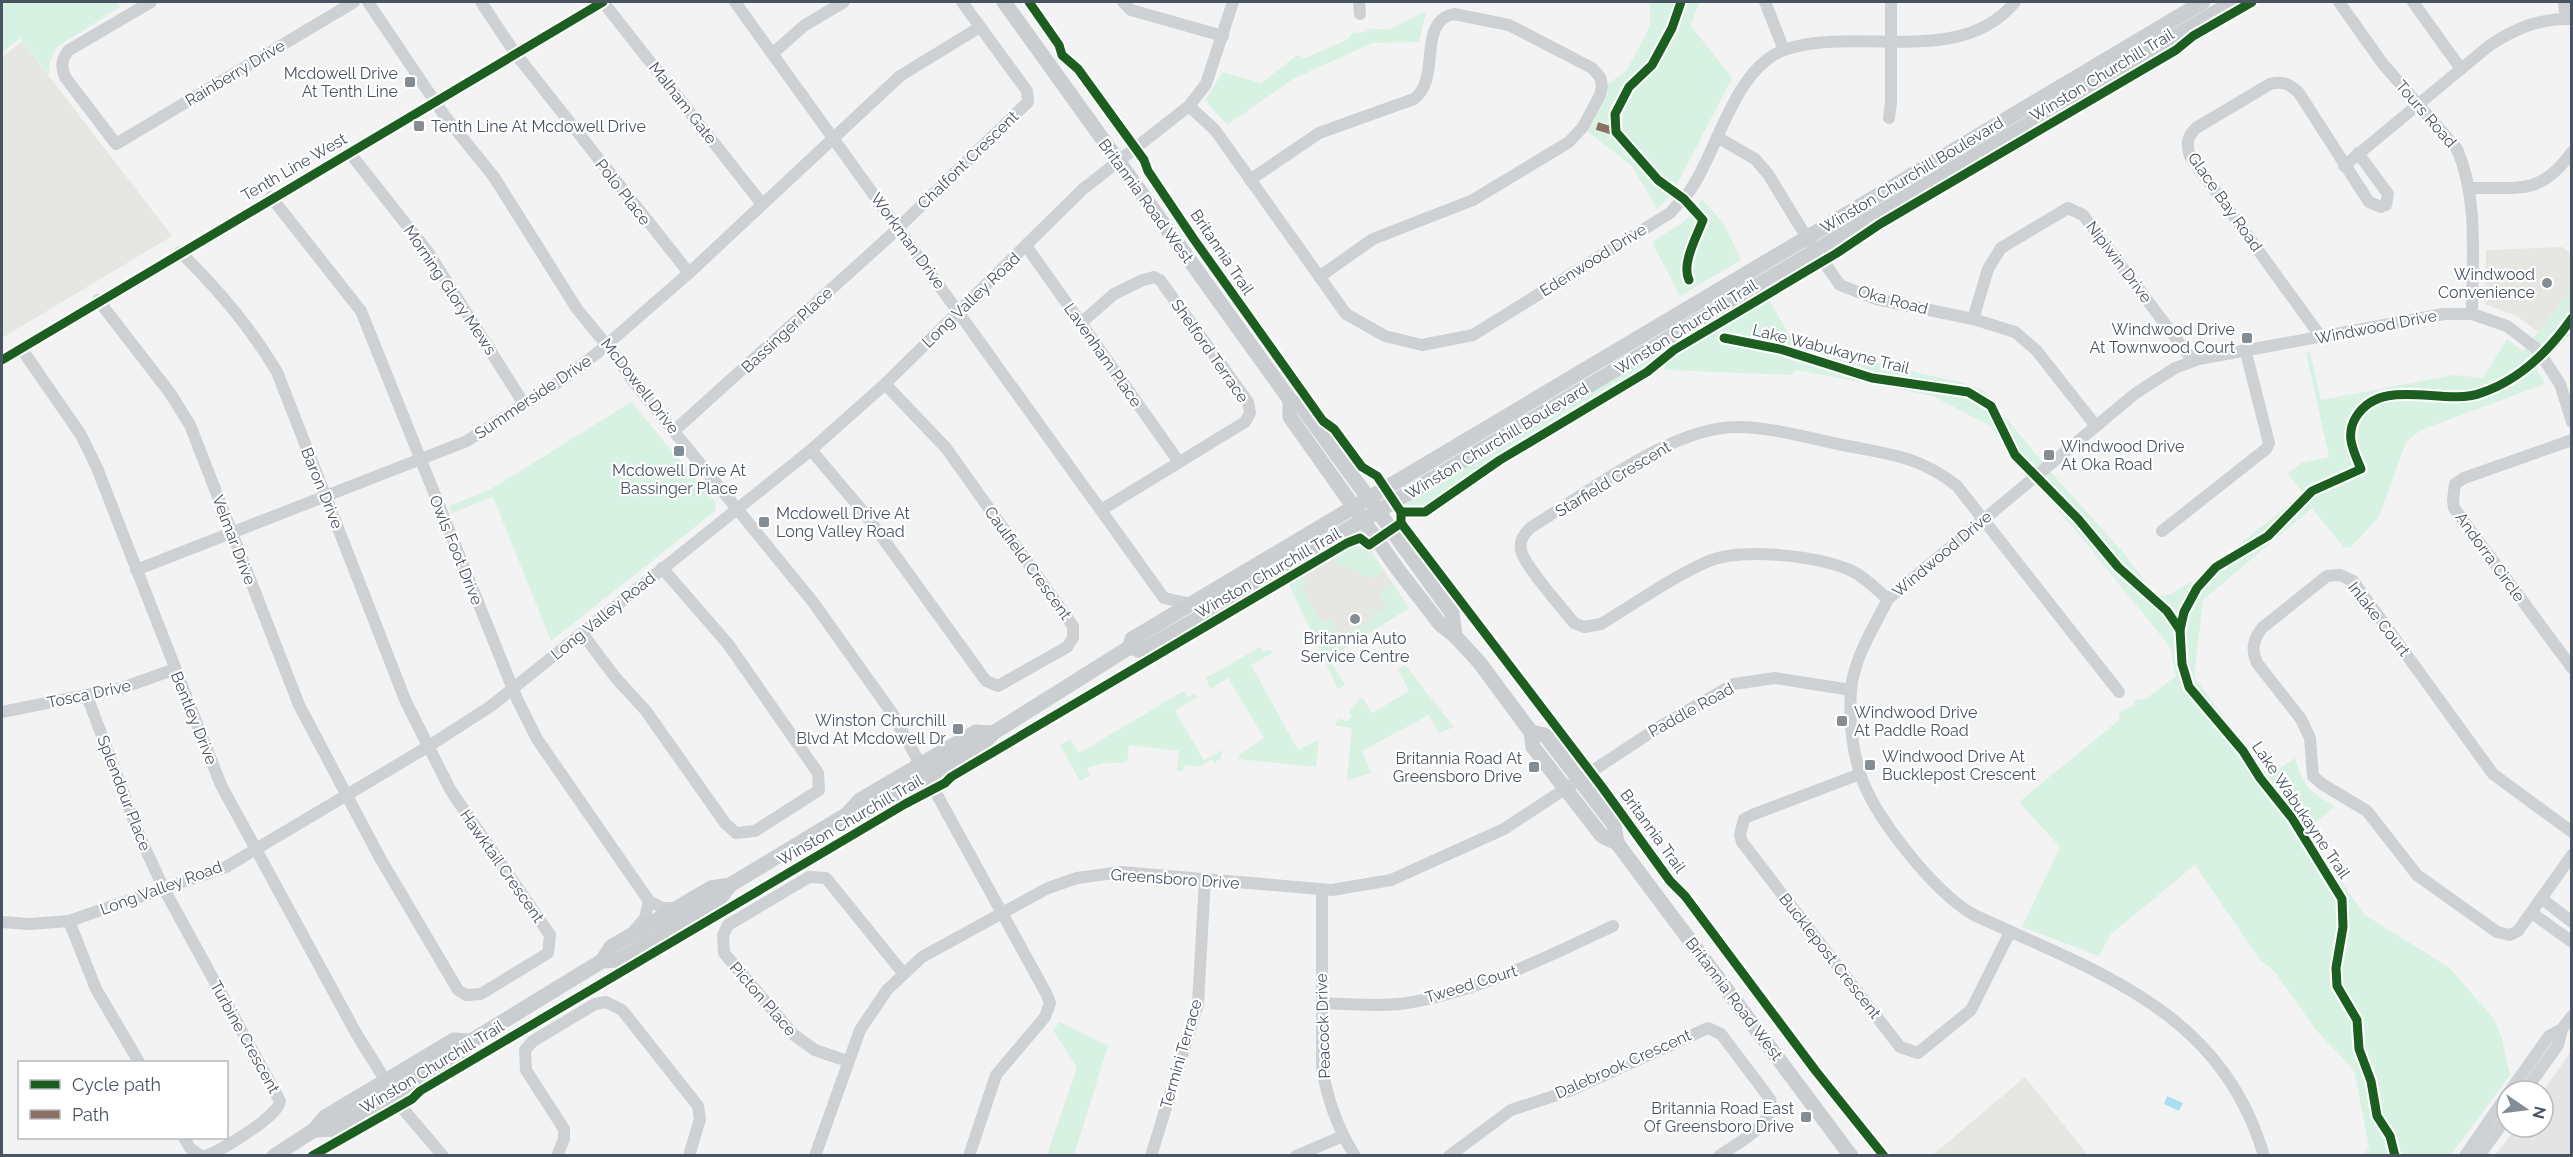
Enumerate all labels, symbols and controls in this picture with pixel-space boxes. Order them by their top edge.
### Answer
street label: Winston Churchill Trail [2027,24,2178,126]
street label: Rainberry Drive [182,36,288,110]
street label: Malham Gate [645,58,721,148]
place label: Mcdowell Drive At Tenth Line [284,64,398,101]
marker: Mcdowell Drive At Tenth Line [403,75,417,89]
street label: Tours Road [2392,77,2460,152]
street label: Chalfont Crescent [914,107,1023,213]
street label: Winston Churchill Boulevard [1817,113,2007,237]
place label: Tenth Line At Mcdowell Drive [431,117,646,136]
marker: Tenth Line At Mcdowell Drive [412,119,426,133]
street label: Tenth Line West [238,129,351,205]
street label: Britannia Road West [1095,135,1198,267]
street label: Glace Bay Road [2184,149,2266,255]
street label: Polo Place [591,155,655,229]
street label: Workman Drive [867,189,949,293]
street label: Britannia Trail [1187,206,1258,299]
street label: Nipiwin Drive [2082,217,2156,307]
street label: Edenwood Drive [1536,220,1650,300]
street label: Morning Glory Mews [400,222,501,359]
street label: Long Valley Road [918,248,1024,352]
place label: Windwood Convenience [2438,265,2535,302]
street label: Winston Churchill Trail [1611,275,1761,379]
marker: Windwood Convenience [2540,276,2554,290]
street label: Oka Road [1856,282,1930,318]
street label: Bassinger Place [738,283,836,377]
street label: Shelford Terrace [1167,296,1253,406]
street label: Lavenham Place [1060,299,1146,411]
street label: Windwood Drive [2314,306,2438,348]
street label: Lake Wabukayne Trail [1750,320,1912,378]
place label: Windwood Drive At Townwood Court [2089,320,2236,357]
marker: Windwood Drive At Townwood Court [2240,331,2254,345]
street label: McDowell Drive [597,334,683,438]
street label: Summerside Drive [471,351,595,443]
street label: Winston Churchill Boulevard [1402,379,1592,503]
street label: Starfield Crescent [1552,437,1675,521]
place label: Windwood Drive At Oka Road [2061,437,2184,474]
marker: Mcdowell Drive At Bassinger Place [672,444,686,458]
street label: Baron Drive [297,445,347,531]
marker: Windwood Drive At Oka Road [2042,448,2056,462]
place label: Mcdowell Drive At Bassinger Place [612,461,747,498]
street label: Velmar Drive [208,492,260,588]
street label: Owls Foot Drive [425,492,487,608]
street label: Caulfield Crescent [980,503,1076,624]
place label: Mcdowell Drive At Long Valley Road [776,504,910,541]
street label: Windwood Drive [1889,507,1995,601]
street label: Andorra Circle [2451,509,2529,605]
marker: Mcdowell Drive At Long Valley Road [757,515,771,529]
street label: Winston Churchill Trail [1192,523,1345,622]
street label: Long Valley Road [547,568,659,664]
street label: Inlake Court [2344,578,2414,660]
marker: Britannia Auto Service Centre [1348,612,1362,626]
place label: Britannia Auto Service Centre [1301,629,1409,666]
street label: Bentley Drive [167,669,221,767]
street label: Tosca Drive [45,676,133,712]
street label: Paddle Road [1645,679,1737,741]
place label: Windwood Drive At Paddle Road [1854,703,1977,740]
place label: Winston Churchill Blvd At Mcdowell Dr [796,711,947,748]
marker: Windwood Drive At Paddle Road [1835,714,1849,728]
marker: Winston Churchill Blvd At Mcdowell Dr [951,722,965,736]
street label: Splendour Place [93,733,155,853]
street label: Lake Wabukayne Trail [2248,738,2354,883]
place label: Windwood Drive At Bucklepost Crescent [1882,747,2037,784]
place label: Britannia Road At Greensboro Drive [1393,749,1523,786]
marker: Windwood Drive At Bucklepost Crescent [1863,758,1877,772]
marker: Britannia Road At Greensboro Drive [1527,760,1541,774]
street label: Winston Churchill Trail [774,770,927,869]
street label: Britannia Trail [1616,785,1690,877]
street label: Hawktail Crescent [456,806,548,927]
street label: Long Valley Road [97,857,225,919]
street label: Greensboro Drive [1110,865,1240,893]
street label: Bucklepost Crescent [1775,890,1885,1023]
street label: Britannia Road West [1682,934,1787,1065]
street label: Picton Place [726,958,800,1040]
street label: Tweed Court [1423,961,1520,1007]
street label: Peacock Drive [1312,973,1334,1079]
street label: Turbine Crescent [206,977,284,1097]
street label: Termini Terrace [1156,997,1206,1111]
street label: Winston Churchill Trail [357,1016,508,1118]
street label: Dalebrook Crescent [1552,1025,1695,1103]
legend [18,1061,228,1139]
text: Cycle path [72,1074,161,1095]
north arrow [2495,1079,2555,1139]
place label: Britannia Road East Of Greensboro Drive [1644,1099,1795,1136]
text: Path [72,1104,109,1125]
text: N [2528,1104,2550,1121]
marker: Britannia Road East Of Greensboro Drive [1799,1110,1813,1124]

